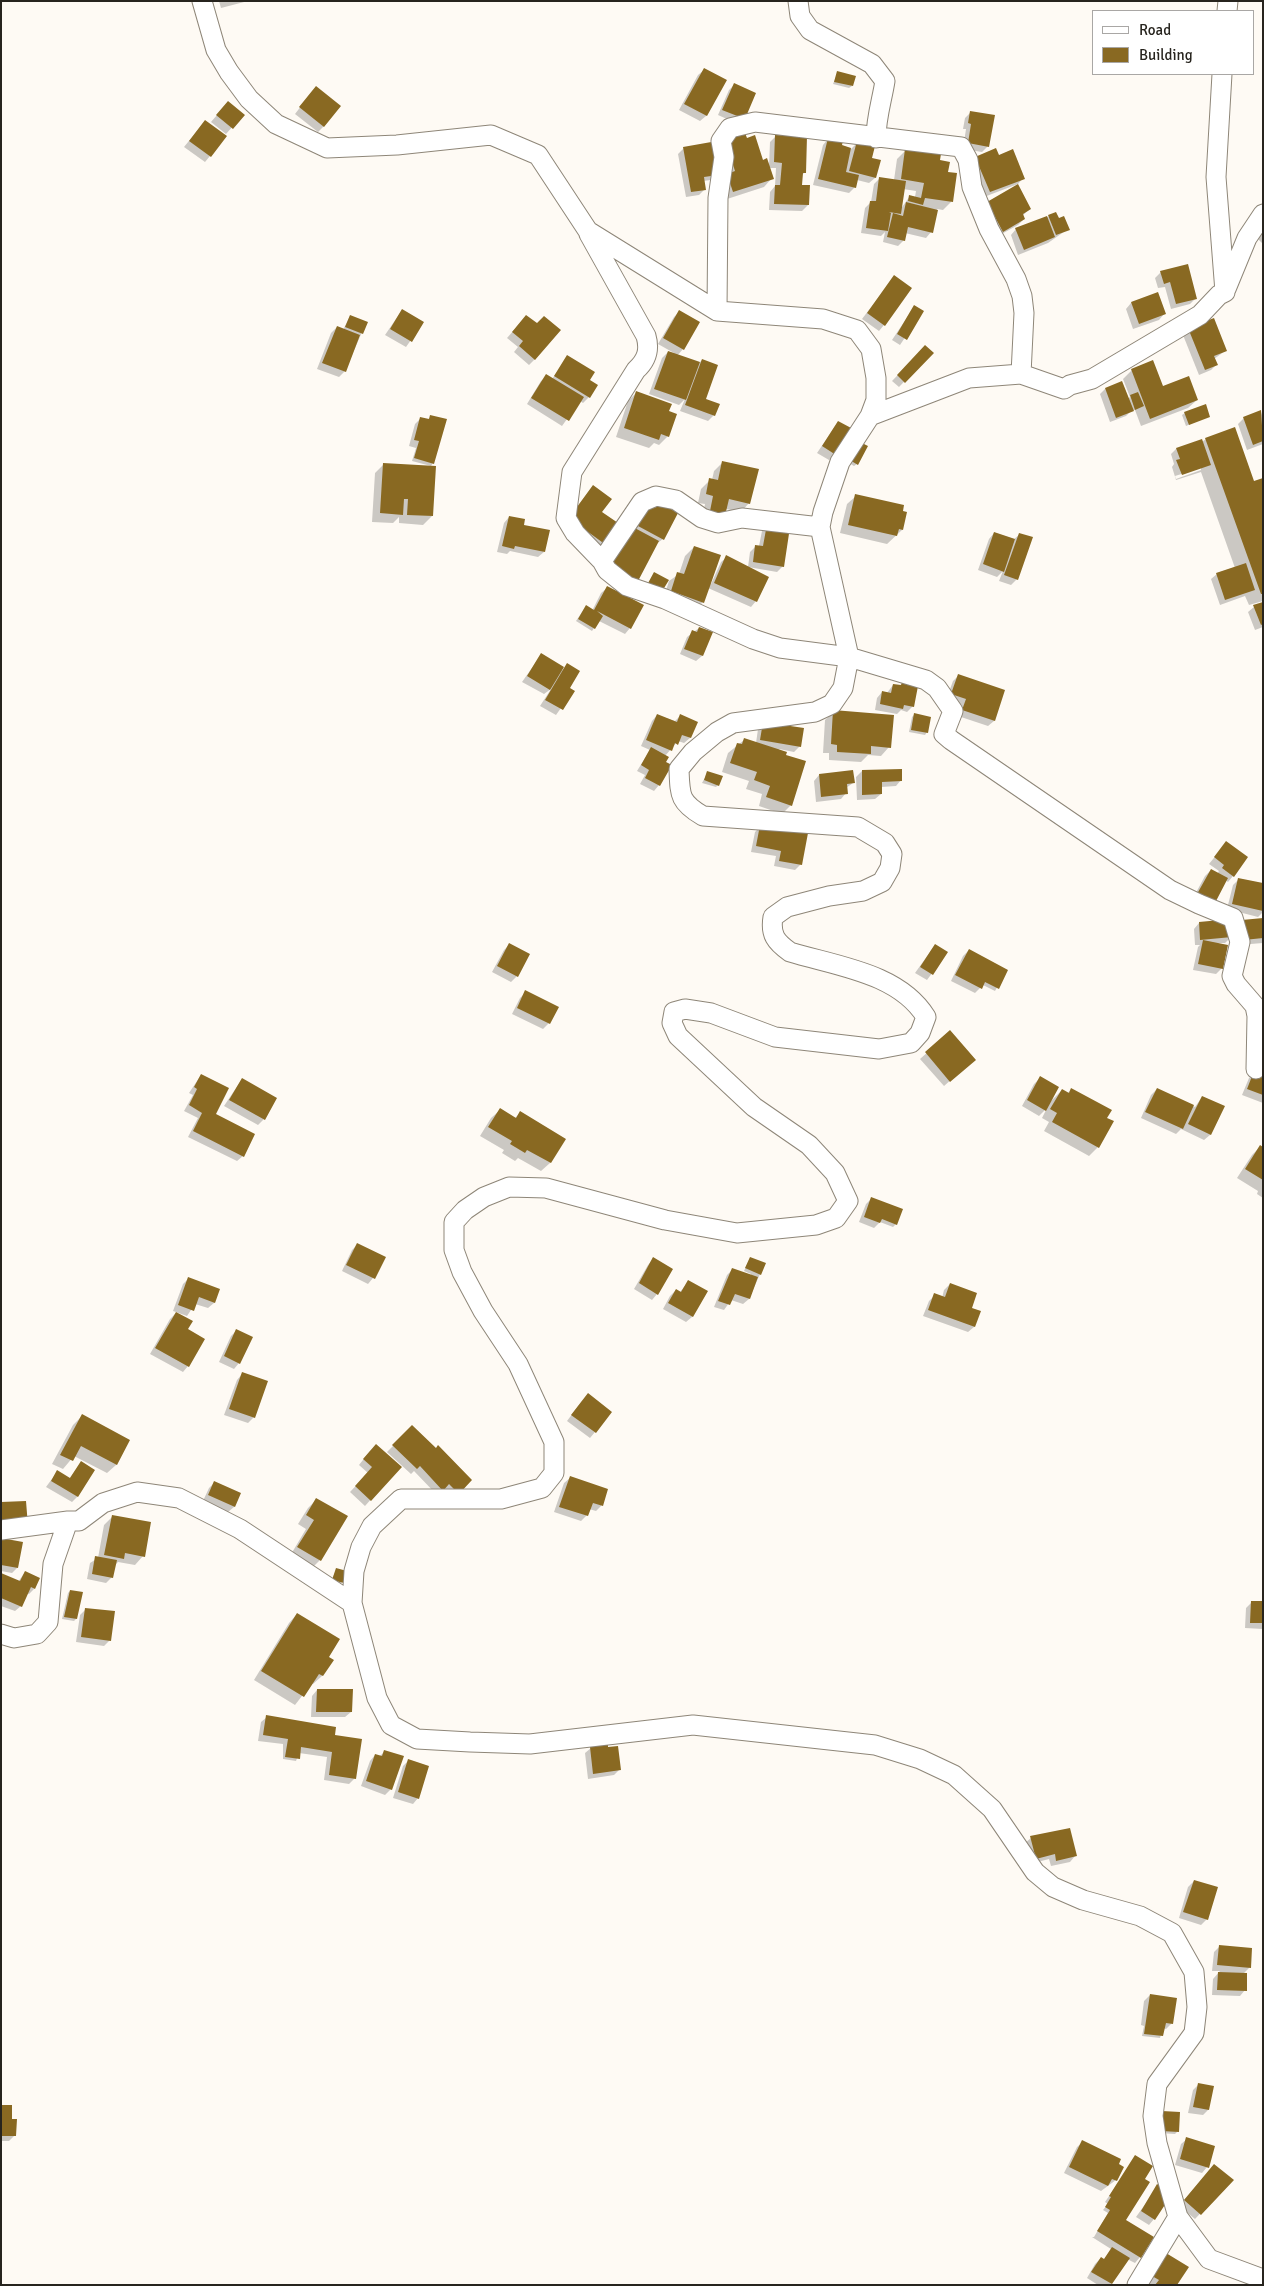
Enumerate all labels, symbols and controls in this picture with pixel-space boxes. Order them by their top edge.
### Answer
legend [1092,10,1254,75]
text: Road [1139,21,1171,39]
text: Building [1139,46,1193,64]

